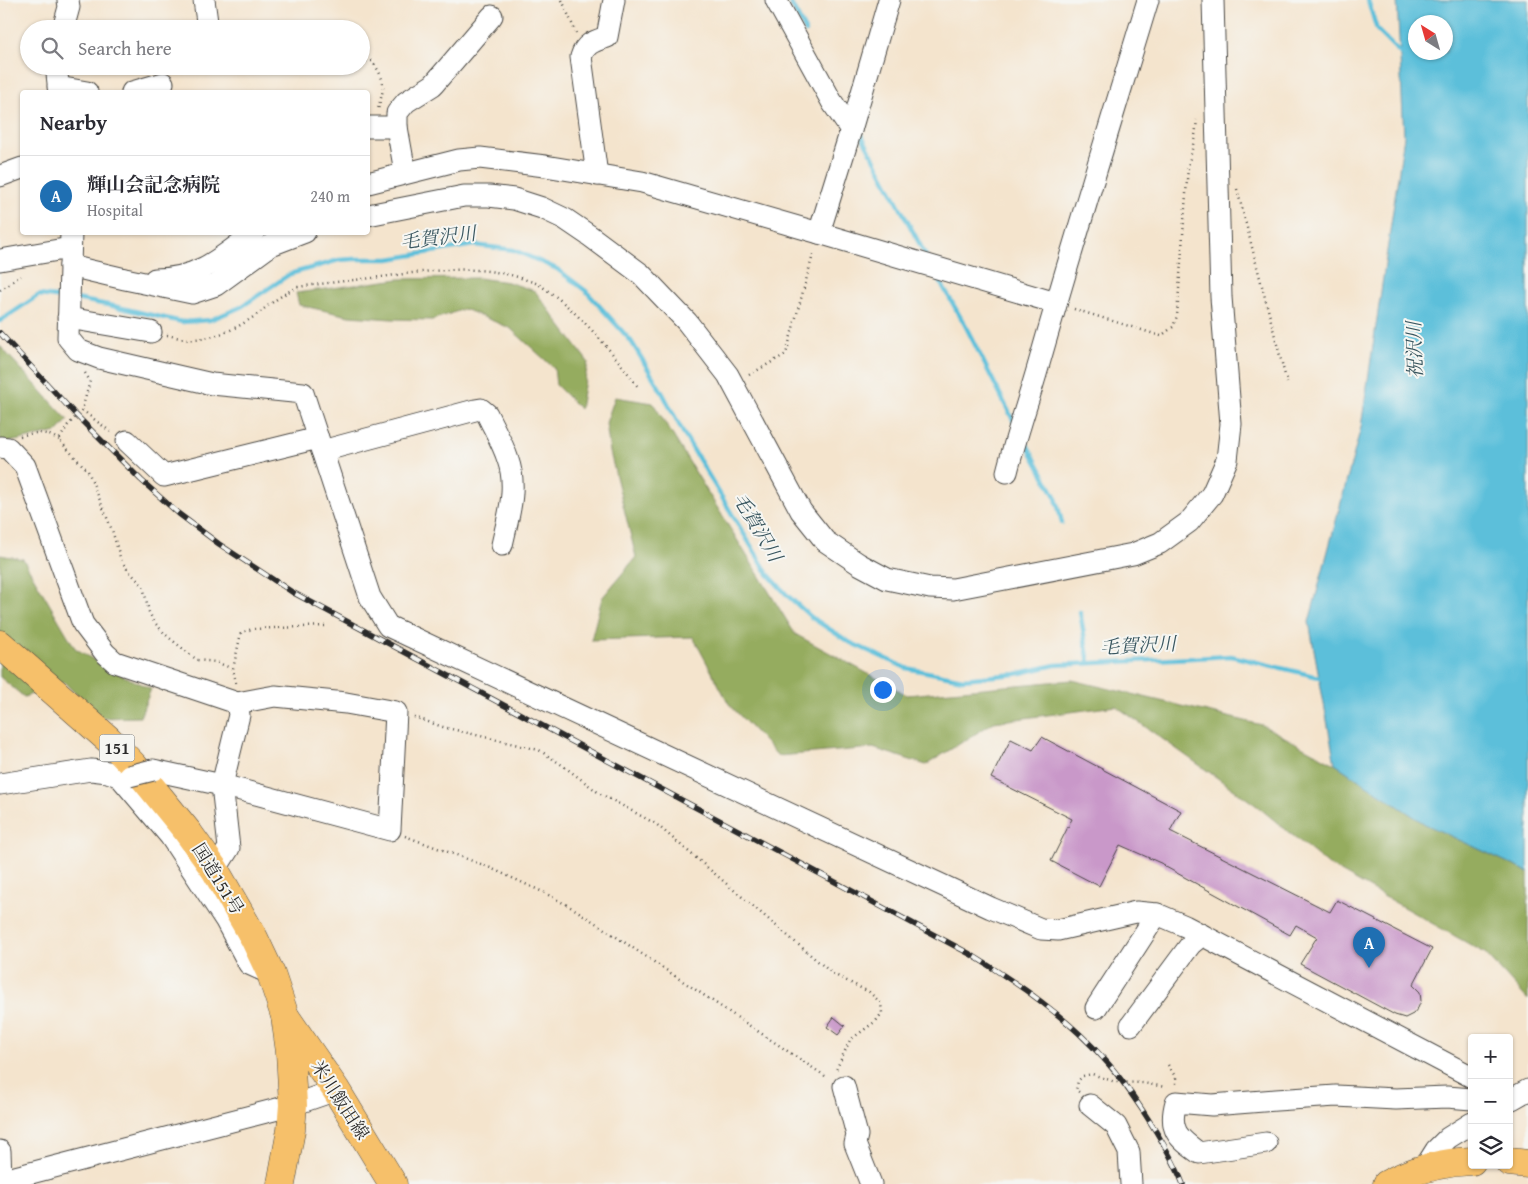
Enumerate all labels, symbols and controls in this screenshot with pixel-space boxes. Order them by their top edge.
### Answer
north arrow [1408,15,1453,60]
search box [20,20,370,75]
icon: search [38,34,66,62]
text: Search here [78,34,172,62]
text: Nearby [40,107,107,138]
text: 輝山会記念病院 [87,170,220,198]
text: A [51,184,61,208]
text: 240 m [310,184,350,208]
text: Hospital [87,198,143,222]
water label: 毛賀沢川 [399,218,479,256]
water label: 祝沢川 [1399,319,1429,379]
water label: 毛賀沢川 [726,487,791,568]
water label: 毛賀沢川 [1099,629,1179,661]
your location [870,677,896,703]
road number: 151 [100,734,134,761]
street label: 国道151号 [186,838,251,920]
pin: A [1353,927,1385,968]
map controls [1468,1034,1513,1169]
button: + [1468,1034,1513,1079]
street label: 米川飯田線 [305,1055,376,1145]
button: − [1468,1079,1513,1124]
button: layers [1468,1124,1513,1169]

